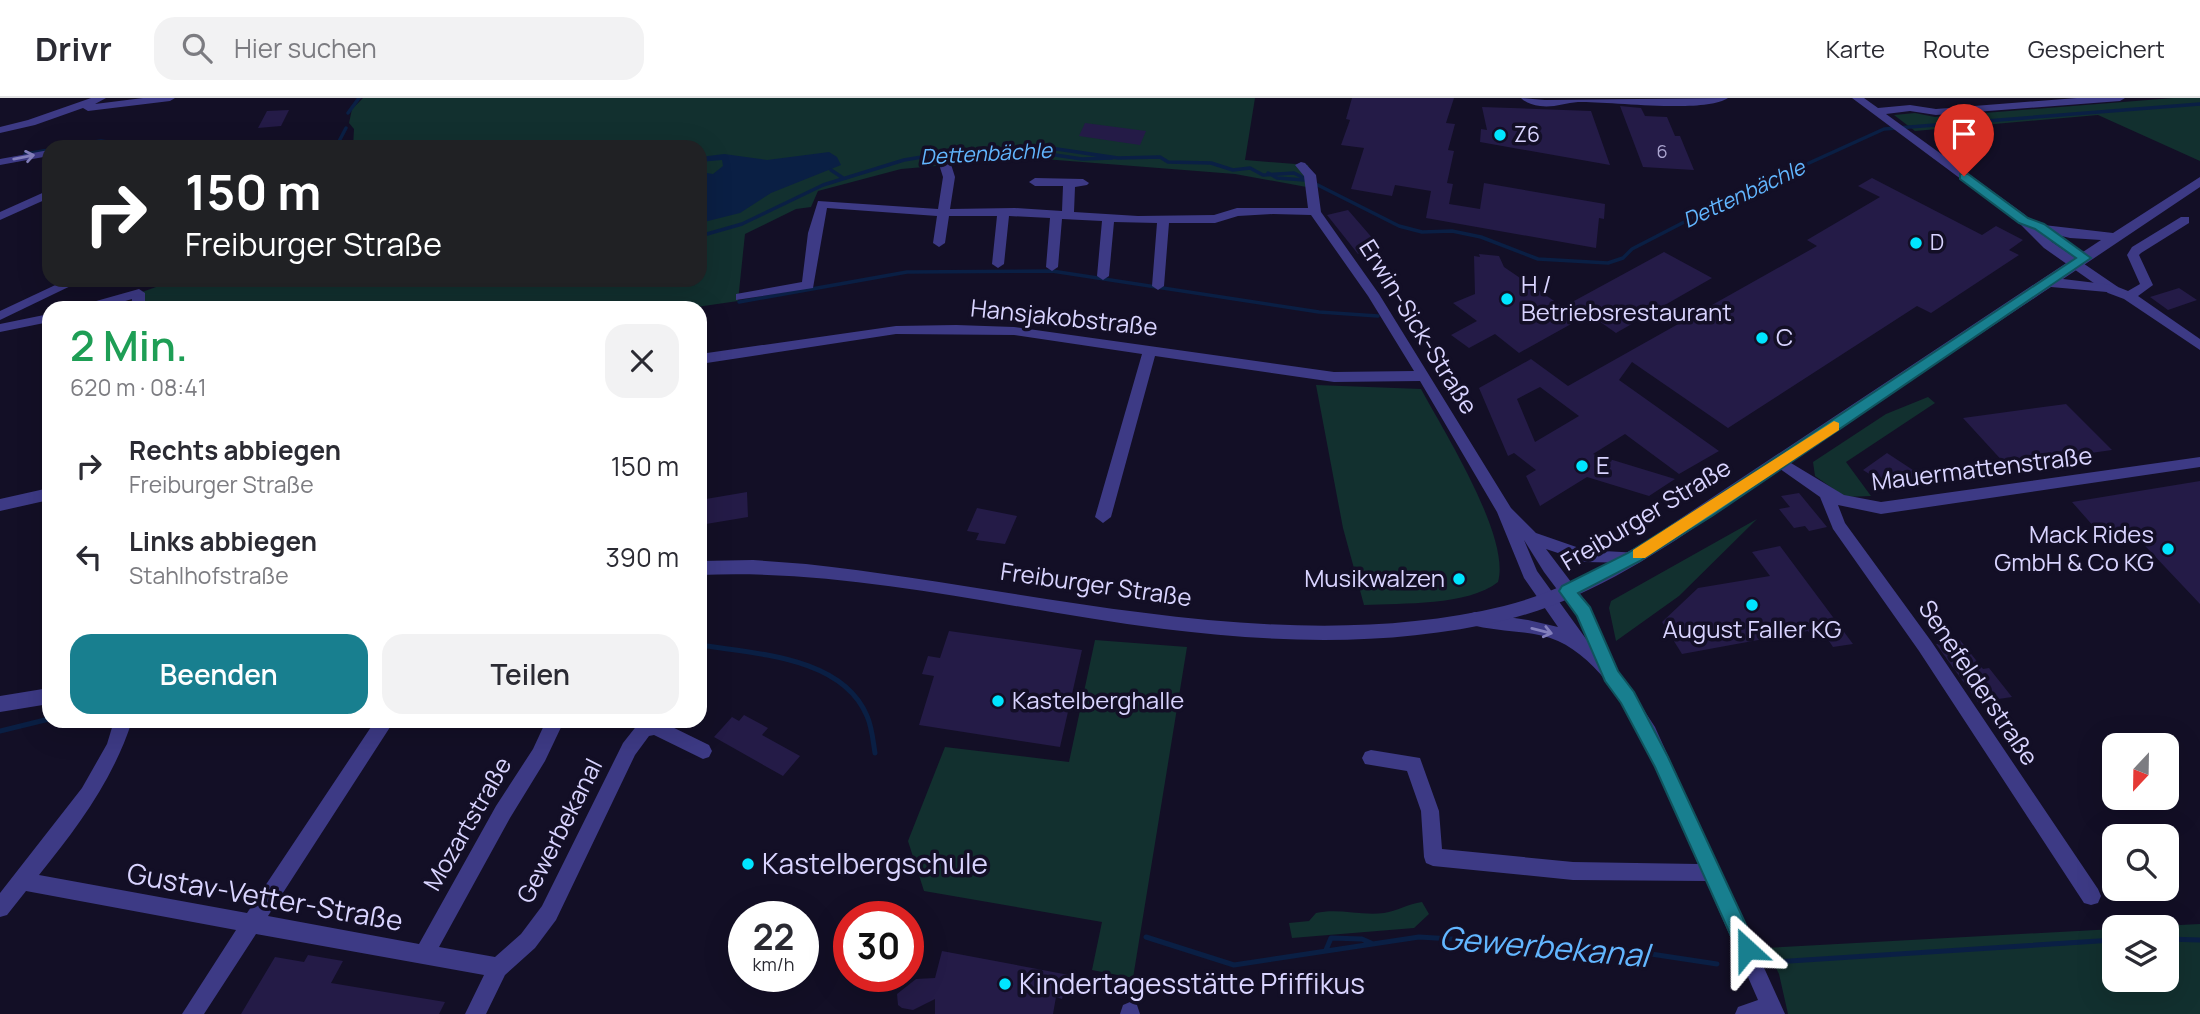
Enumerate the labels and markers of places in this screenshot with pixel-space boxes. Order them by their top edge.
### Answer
pin [1934,104,1994,176]
place label: Z6 [1514,120,1540,148]
marker: Z6 [1492,127,1508,143]
place label: D [1930,228,1944,256]
marker: D [1908,235,1924,251]
place label: H / Betriebsrestaurant [1521,267,1732,328]
marker: H / Betriebsrestaurant [1499,291,1515,307]
place label: C [1776,320,1793,353]
marker: C [1754,330,1770,346]
place label: E [1596,448,1610,481]
marker: E [1574,458,1590,474]
place label: Mack Rides GmbH & Co KG [1994,517,2154,578]
marker: Mack Rides GmbH & Co KG [2160,541,2176,557]
place label: Musikwalzen [1304,561,1445,594]
marker: Musikwalzen [1451,571,1467,587]
marker: August Faller KG [1744,597,1760,613]
place label: August Faller KG [1663,612,1842,645]
place label: Kastelberghalle [1012,683,1184,716]
marker: Kastelberghalle [990,693,1006,709]
place label: Kastelbergschule [762,844,988,882]
marker: Kastelbergschule [740,856,756,872]
place label: Kindertagesstätte Pfiffikus [1019,964,1365,1002]
marker: Kindertagesstätte Pfiffikus [997,976,1013,992]

